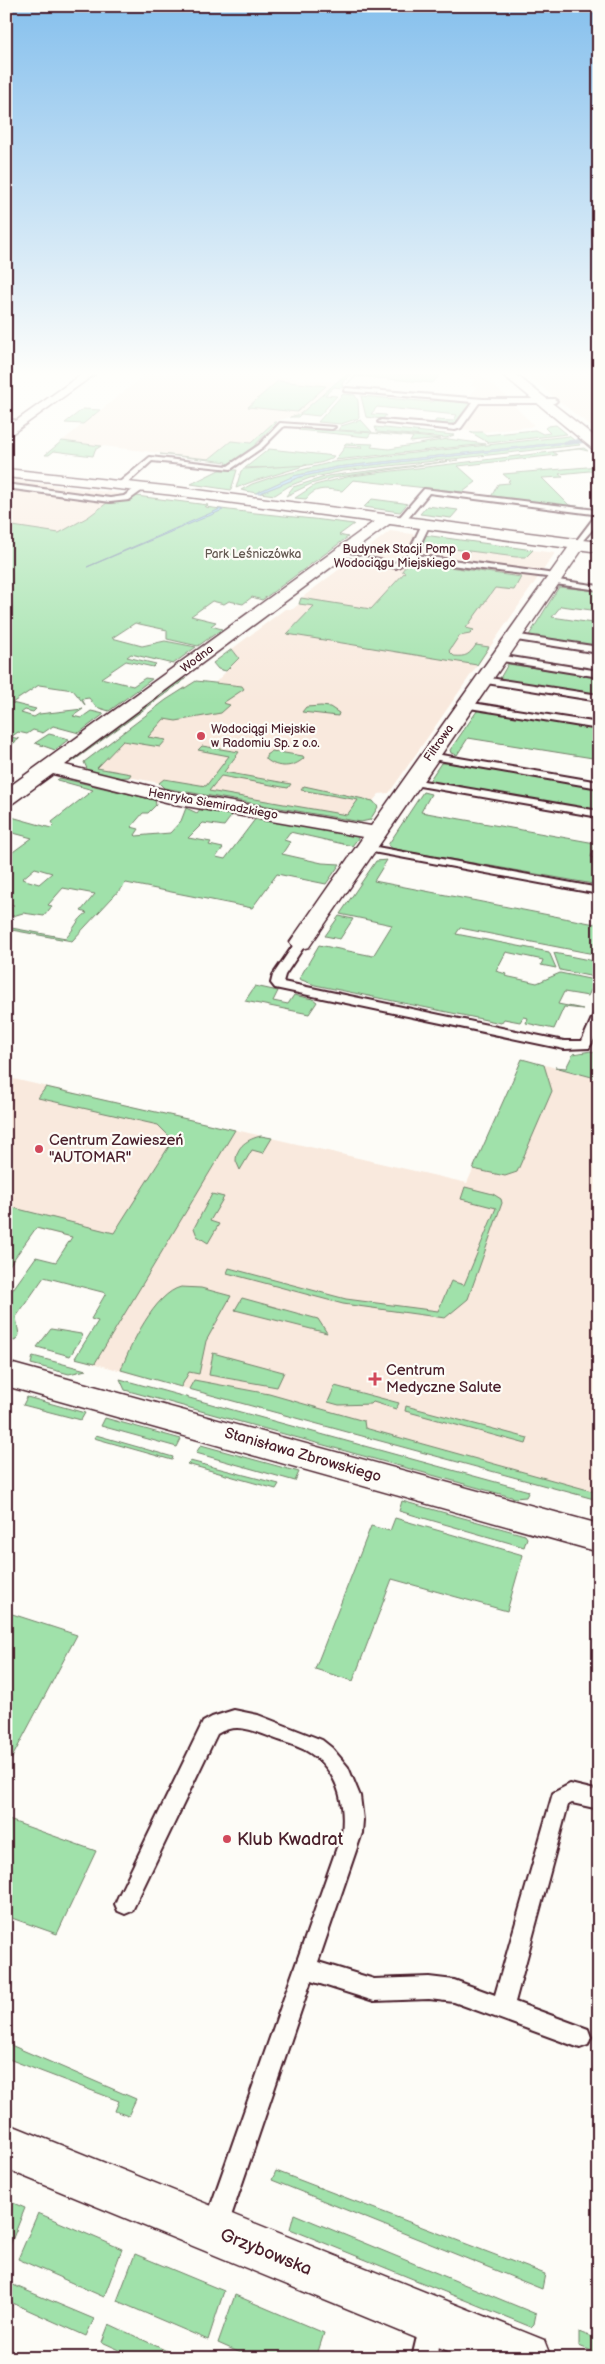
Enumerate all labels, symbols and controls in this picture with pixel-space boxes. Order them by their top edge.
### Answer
place label: Budynek Stacji Pomp Wodociągu Miejskiego [334,542,456,571]
park label: Park Leśniczówka [205,547,301,562]
marker: Budynek Stacji Pomp Wodociągu Miejskiego [460,550,472,562]
street label: Wodna [178,642,217,676]
street label: Filtrowa [421,721,457,764]
place label: Wodociągi Miejskie w Radomiu Sp. z o.o. [211,722,320,751]
marker: Wodociągi Miejskie w Radomiu Sp. z o.o. [195,730,207,742]
street label: Henryka Siemiradzkiego [147,785,279,823]
place label: Centrum Zawieszeń "AUTOMAR" [49,1131,183,1167]
marker: Centrum Zawieszeń "AUTOMAR" [33,1143,45,1155]
place label: Centrum Medyczne Salute [386,1361,501,1397]
marker: Centrum Medyczne Salute [368,1372,382,1386]
street label: Stanisława Zbrowskiego [222,1423,384,1487]
place label: Klub Kwadrat [237,1829,344,1850]
marker: Klub Kwadrat [221,1833,233,1845]
street label: Grzybowska [217,2224,315,2280]

